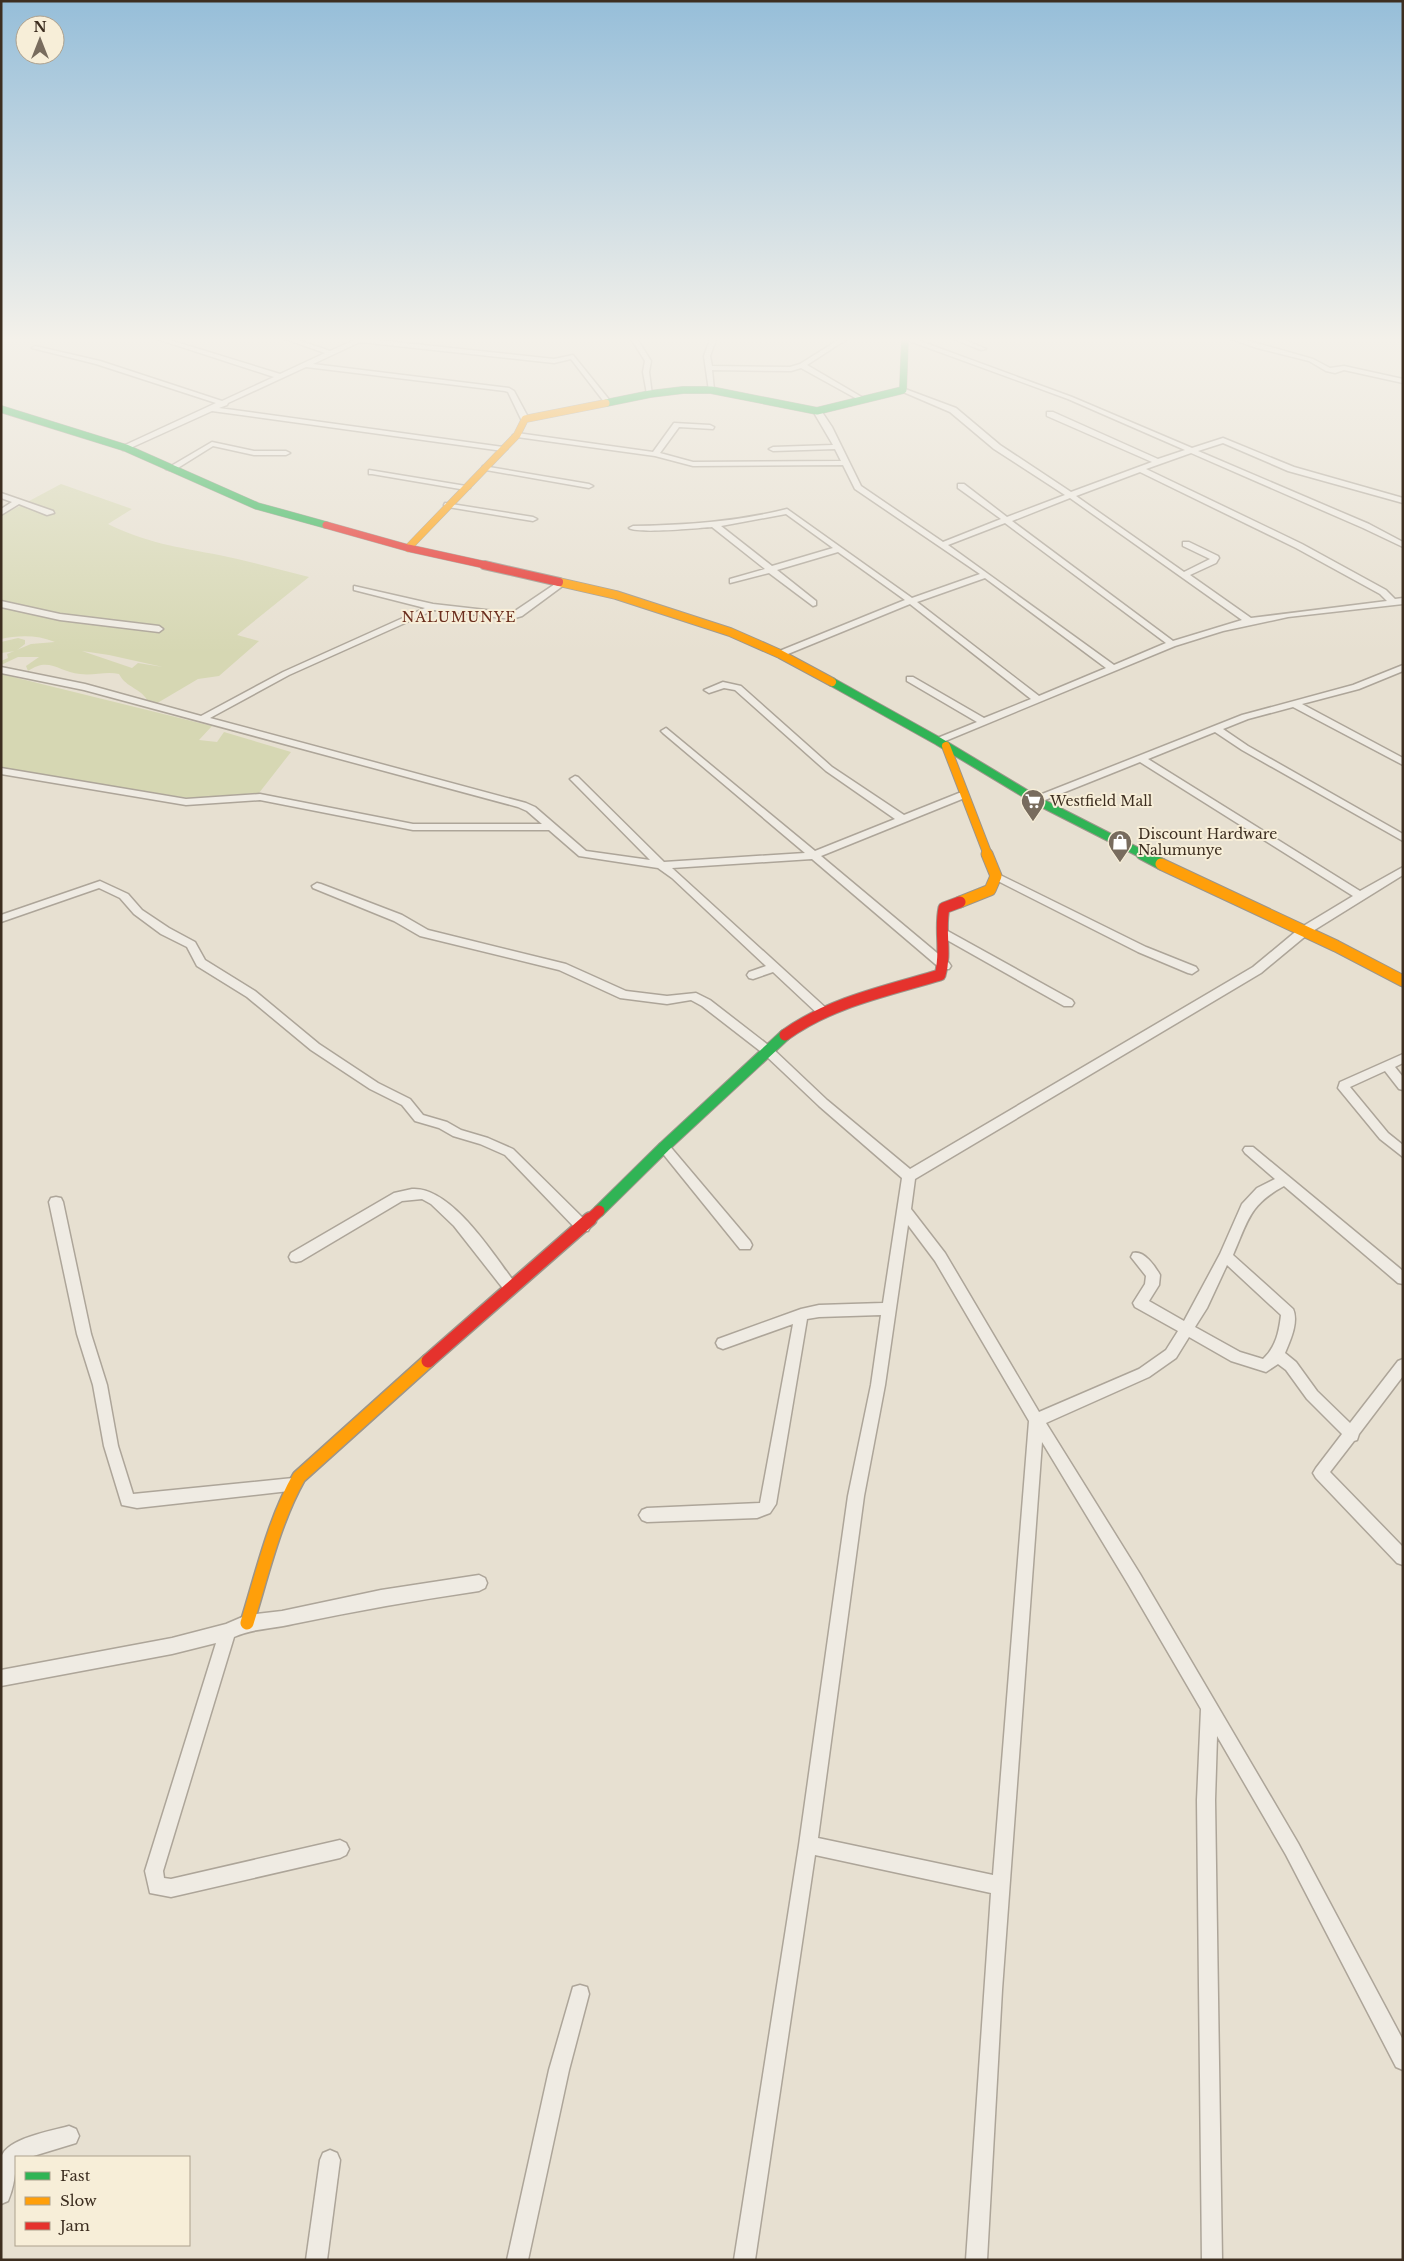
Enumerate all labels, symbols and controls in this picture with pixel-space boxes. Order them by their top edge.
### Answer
north arrow [15,15,65,65]
text: N [33,18,47,36]
district label: NALUMUNYE [402,608,516,626]
supermarket icon: Westfield Mall [1020,788,1046,822]
place label: Westfield Mall [1049,792,1153,810]
place label: Discount Hardware Nalumunye [1138,825,1277,859]
shop icon: Discount Hardware Nalumunye [1107,829,1133,863]
legend [15,2156,190,2246]
text: Fast [60,2166,91,2185]
text: Slow [60,2191,97,2210]
text: Jam [58,2216,90,2235]

